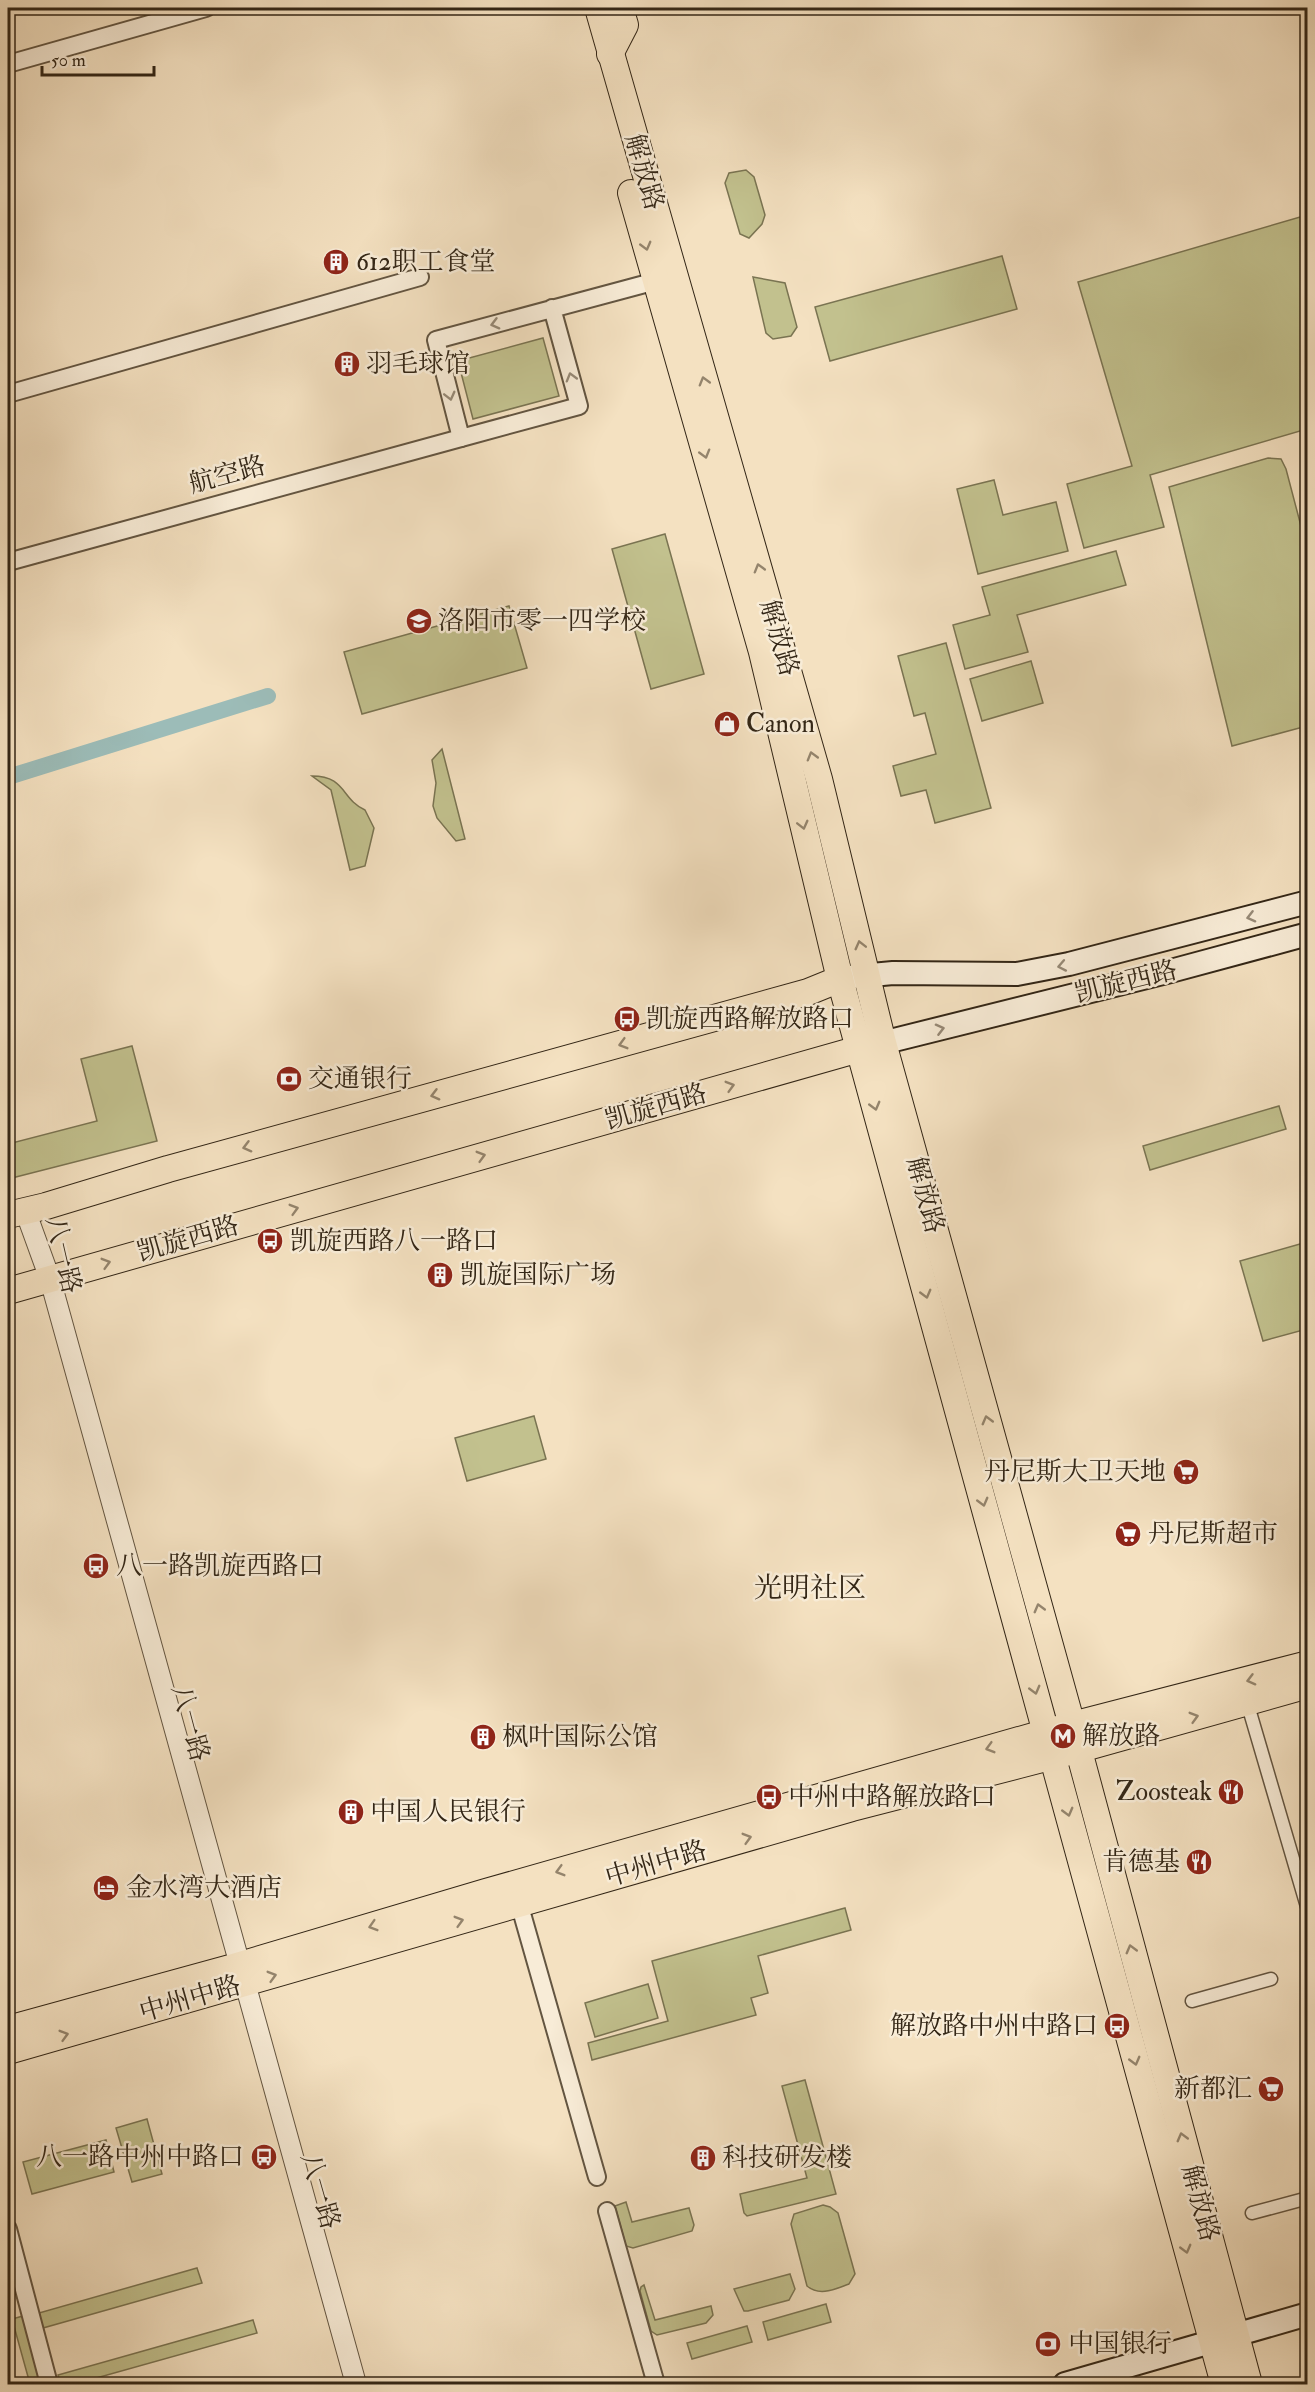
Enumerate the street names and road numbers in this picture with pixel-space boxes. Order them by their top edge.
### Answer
street label: 解放路 [618,130,670,214]
street label: 航空路 [185,449,269,501]
street label: 解放路 [753,596,805,680]
street label: 凯旋西路 [1072,954,1180,1010]
street label: 凯旋西路 [602,1077,710,1137]
street label: 解放路 [899,1153,951,1237]
street label: 凯旋西路 [134,1209,242,1269]
street label: 八一路 [39,1213,87,1297]
street label: 八一路 [164,1681,216,1765]
street label: 中州中路 [602,1834,710,1894]
street label: 中州中路 [136,1969,244,2029]
street label: 八一路 [294,2149,346,2233]
street label: 解放路 [1174,2161,1226,2245]

